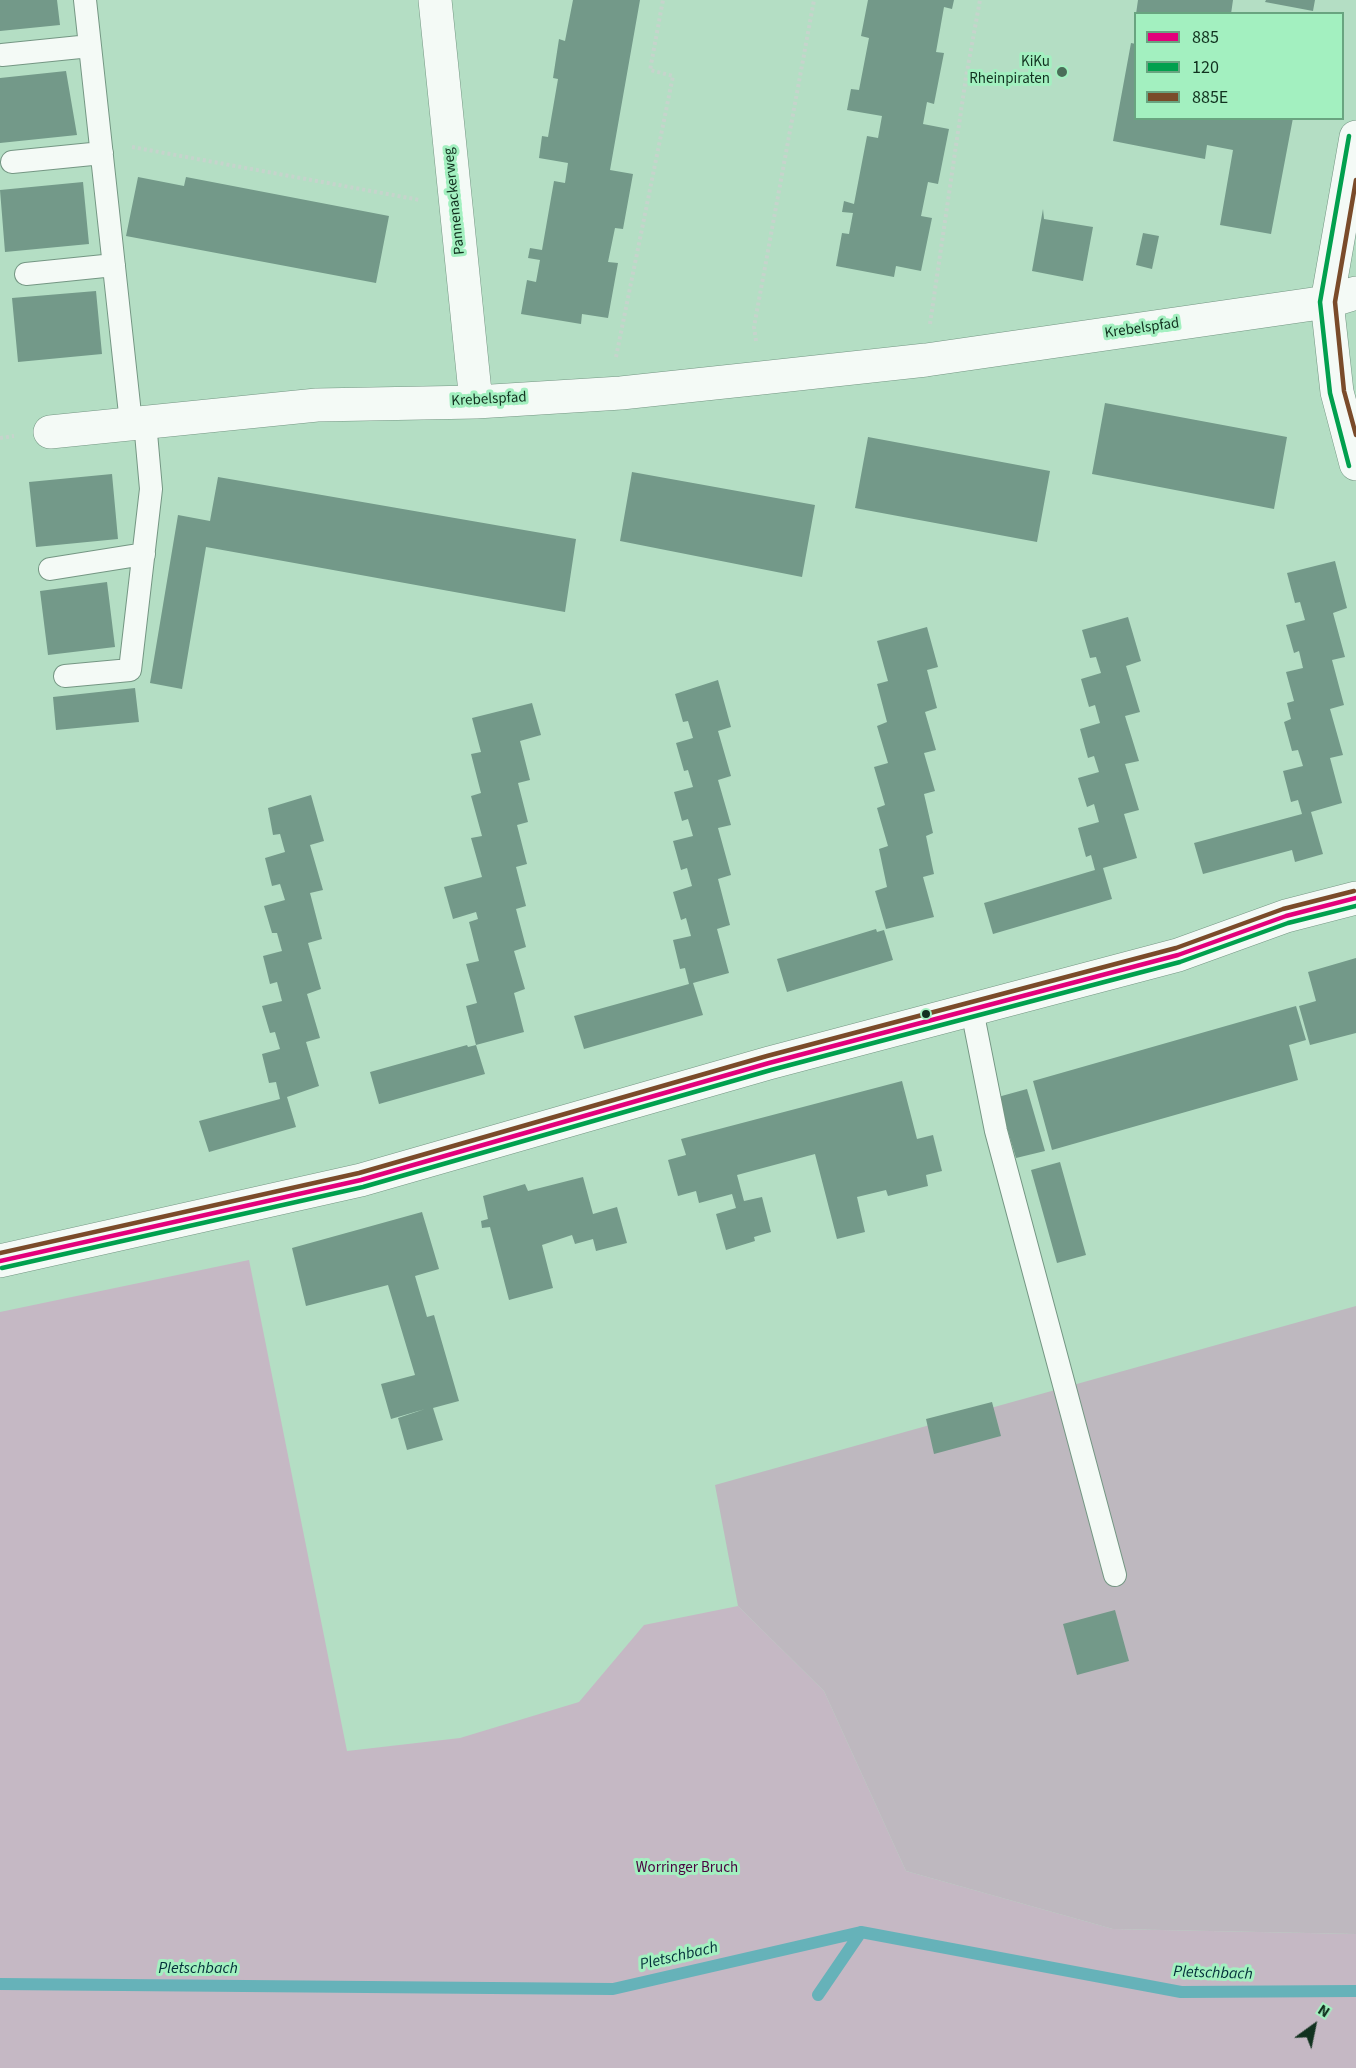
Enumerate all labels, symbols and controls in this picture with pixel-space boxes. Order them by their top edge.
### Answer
legend [1134,12,1344,120]
text: 885 [1192,25,1219,50]
place label: KiKu Rheinpiraten [969,54,1050,89]
text: 120 [1192,55,1219,80]
marker: KiKu Rheinpiraten [1055,65,1069,79]
text: 885E [1192,85,1228,110]
street label: Pannenackerweg [440,147,470,255]
street label: Krebelspfad [1103,315,1181,343]
street label: Krebelspfad [451,389,527,411]
unlabelled marker [920,1008,932,1020]
park label: Worringer Bruch [636,1860,738,1878]
water label: Pletschbach [638,1939,720,1975]
water label: Pletschbach [158,1959,238,1979]
water label: Pletschbach [1173,1963,1253,1985]
north arrow [1284,1996,1344,2056]
text: N [1313,1999,1334,2023]

